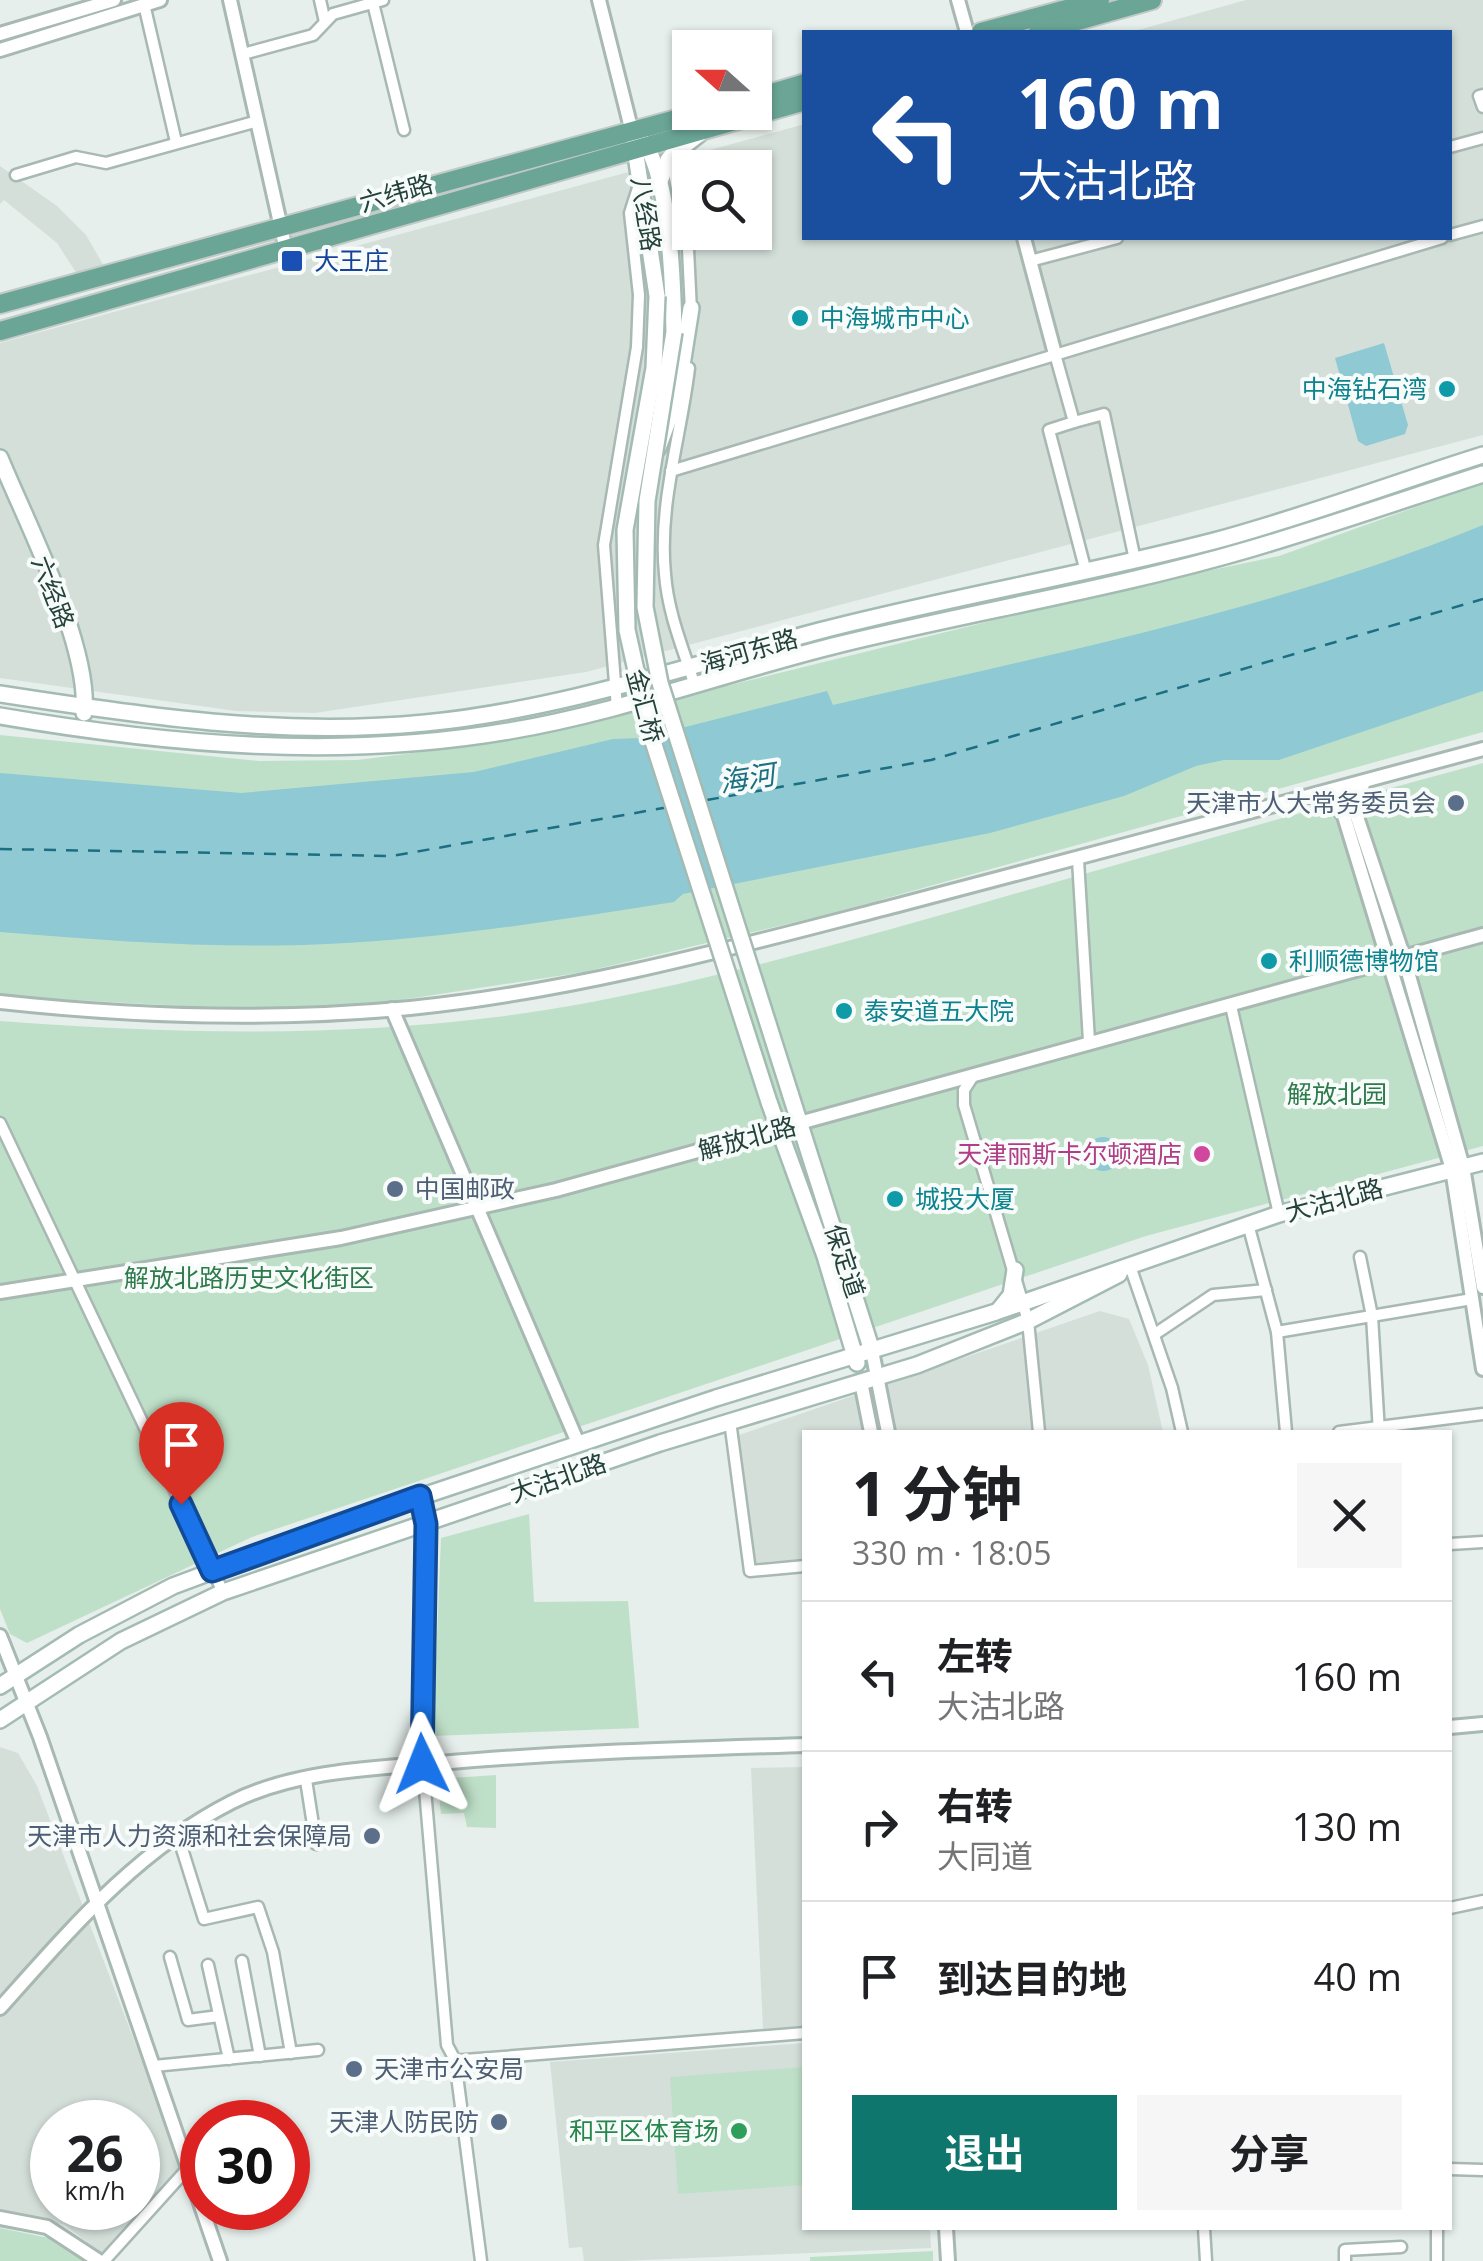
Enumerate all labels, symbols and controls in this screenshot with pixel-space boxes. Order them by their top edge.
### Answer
north arrow [672,30,772,130]
map controls [672,30,772,250]
text: 160 m [1017,54,1224,150]
icon: left [852,70,982,200]
text: 大沽北路 [1017,149,1197,210]
button: search [672,150,772,250]
street label: 六纬路 [355,165,436,219]
street label: 八经路 [624,174,670,254]
place label: 大王庄 [314,243,389,277]
marker: 大王庄 [279,248,305,274]
place label: 中海城市中心 [820,300,970,334]
marker: 中海城市中心 [789,307,811,329]
place label: 中海钻石湾 [1302,371,1427,405]
marker: 中海钻石湾 [1436,378,1458,400]
street label: 六经路 [25,551,83,633]
street label: 海河东路 [696,620,801,680]
street label: 金汇桥 [620,665,672,746]
water label: 海河 [716,753,782,800]
place label: 天津市人大常务委员会 [1186,785,1436,819]
marker: 天津市人大常务委员会 [1445,792,1467,814]
place label: 利顺德博物馆 [1289,943,1439,977]
marker: 利顺德博物馆 [1258,950,1280,972]
place label: 泰安道五大院 [864,993,1014,1027]
marker: 泰安道五大院 [833,1000,855,1022]
park label: 解放北园 [1287,1076,1387,1110]
street label: 解放北路 [694,1108,799,1166]
place label: 天津丽斯卡尔顿酒店 [957,1136,1182,1170]
marker: 天津丽斯卡尔顿酒店 [1191,1143,1213,1165]
street label: 大沽北路 [1281,1170,1386,1228]
place label: 中国邮政 [415,1171,515,1205]
marker: 中国邮政 [384,1178,406,1200]
place label: 城投大厦 [915,1181,1015,1215]
marker: 城投大厦 [884,1188,906,1210]
street label: 保定道 [818,1220,874,1302]
park label: 解放北路历史文化街区 [124,1260,374,1294]
pin [139,1402,224,1505]
icon: arrive [154,1417,209,1472]
street label: 大沽北路 [505,1445,610,1509]
text: 1 分钟 [852,1452,1022,1534]
button: close [1297,1463,1402,1568]
text: 330 m · 18:05 [852,1531,1051,1574]
text: 左转 [937,1629,1013,1681]
icon: left [852,1649,907,1704]
text: 160 m [1292,1650,1402,1702]
text: 大沽北路 [937,1684,1065,1727]
position arrow [370,1712,474,1816]
text: 右转 [937,1779,1013,1831]
icon: right [852,1799,907,1854]
text: 130 m [1292,1800,1402,1852]
place label: 天津市人力资源和社会保障局 [27,1818,352,1852]
marker: 天津市人力资源和社会保障局 [361,1825,383,1847]
text: 大同道 [937,1834,1033,1877]
icon: arrive [852,1949,907,2004]
text: 40 m [1313,1950,1402,2002]
text: 到达目的地 [937,1952,1127,2004]
place label: 天津市公安局 [374,2051,524,2085]
marker: 天津市公安局 [343,2058,365,2080]
button: 退出 [852,2095,1117,2210]
button: 分享 [1137,2095,1402,2210]
speed limit sign: 30 [180,2100,310,2230]
place label: 天津人防民防 [329,2104,479,2138]
marker: 天津人防民防 [488,2111,510,2133]
place label: 和平区体育场 [569,2113,719,2147]
text: 26 [66,2119,124,2187]
marker: 和平区体育场 [728,2120,750,2142]
text: km/h [65,2173,125,2207]

